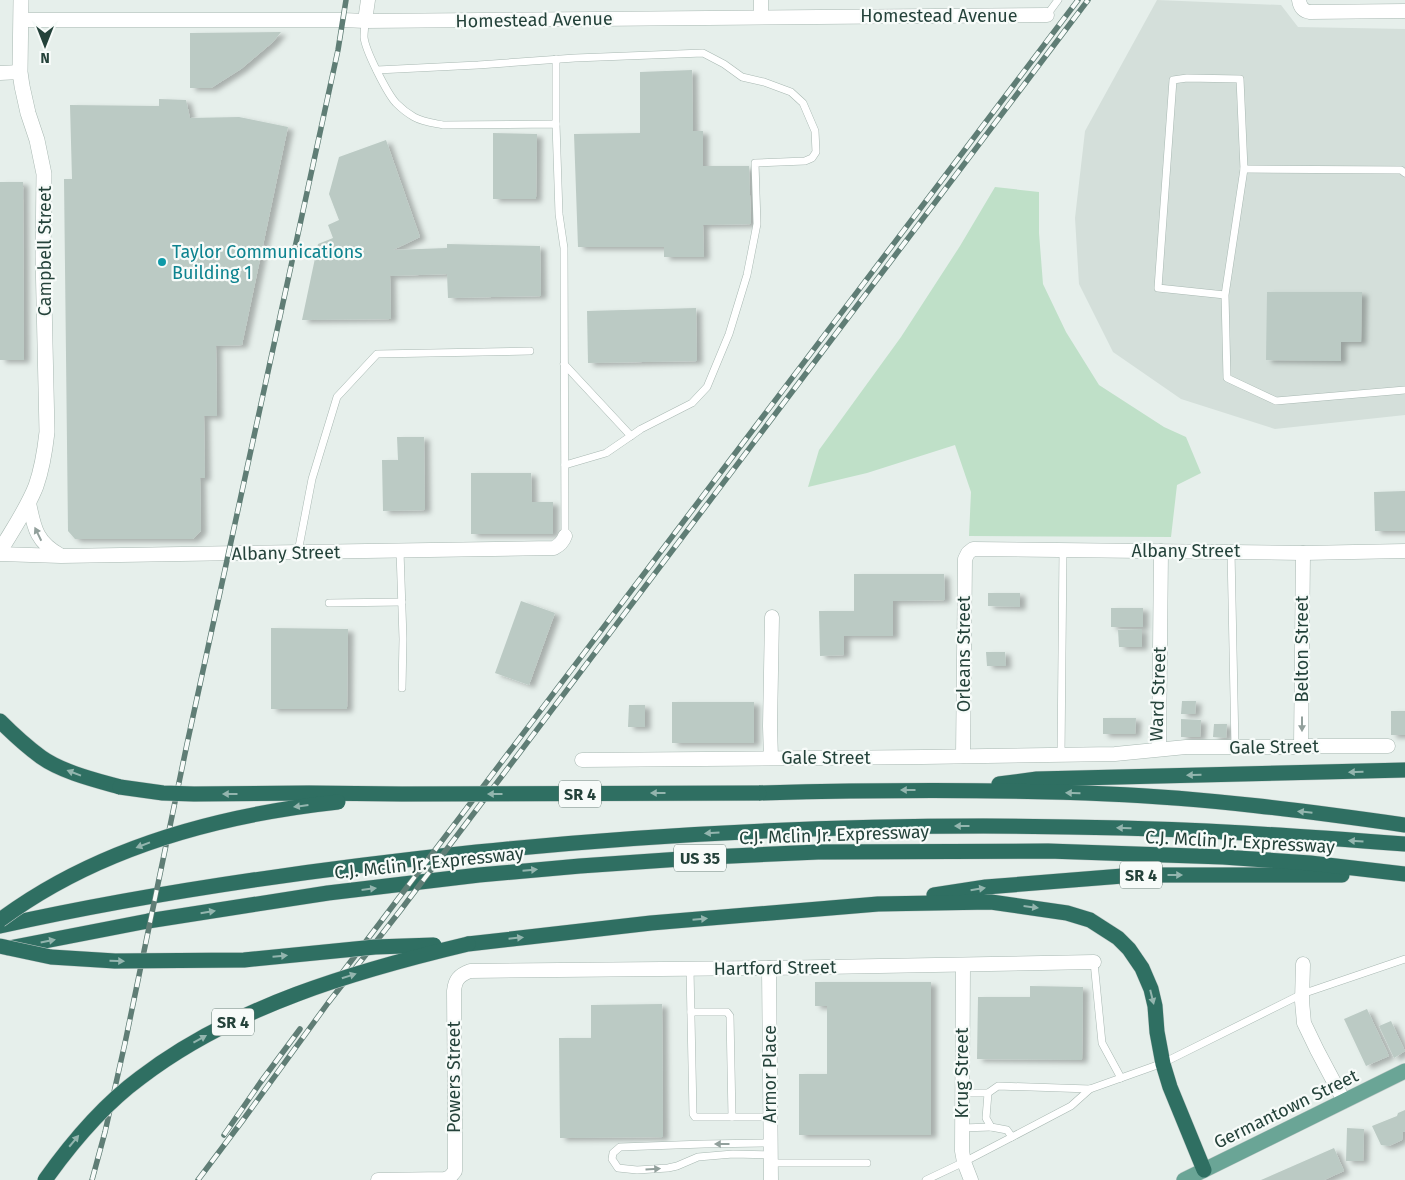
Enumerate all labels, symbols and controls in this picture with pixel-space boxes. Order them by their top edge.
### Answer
street label: Homestead Avenue [860,5,1018,27]
street label: Homestead Avenue [455,8,613,32]
north arrow [20,20,70,70]
text: N [40,49,50,66]
street label: Campbell Street [34,185,56,316]
place label: Taylor Communications Building 1 [172,241,363,284]
marker: Taylor Communications Building 1 [156,256,168,268]
one-way arrow [34,527,42,541]
street label: Albany Street [1132,540,1241,562]
street label: Albany Street [231,541,341,565]
street label: Orleans Street [953,595,975,712]
street label: Belton Street [1291,595,1313,702]
street label: Ward Street [1145,646,1171,742]
one-way arrow [1298,716,1306,732]
street label: Gale Street [1229,735,1319,759]
street label: Gale Street [781,747,871,769]
one-way arrow [1348,768,1364,776]
one-way arrow [66,769,81,776]
one-way arrow [1186,771,1202,779]
road number: SR 4 [559,781,601,808]
one-way arrow [900,786,916,794]
one-way arrow [1065,789,1081,797]
one-way arrow [222,790,238,798]
one-way arrow [487,790,503,798]
one-way arrow [650,790,666,798]
one-way arrow [293,802,309,810]
one-way arrow [1296,808,1312,816]
street label: C.J. Mclin Jr. Expressway [739,821,930,849]
one-way arrow [954,822,970,830]
one-way arrow [1116,823,1132,831]
street label: C.J. Mclin Jr. Expressway [1144,826,1336,858]
one-way arrow [704,830,720,838]
one-way arrow [1348,836,1364,844]
one-way arrow [136,841,151,849]
street label: C.J. Mclin Jr. Expressway [333,842,525,884]
road number: US 35 [674,844,726,871]
road number: SR 4 [1120,862,1162,888]
one-way arrow [522,866,538,874]
one-way arrow [1167,871,1183,879]
one-way arrow [361,884,377,892]
one-way arrow [970,884,986,892]
one-way arrow [1024,904,1040,912]
one-way arrow [200,907,216,915]
one-way arrow [692,915,708,923]
one-way arrow [509,934,525,942]
one-way arrow [40,936,56,944]
one-way arrow [272,952,288,960]
street label: Hartford Street [714,956,837,980]
one-way arrow [110,957,126,965]
one-way arrow [341,971,356,979]
one-way arrow [1148,989,1156,1004]
road number: SR 4 [212,1009,254,1036]
street label: Powers Street [443,1021,465,1133]
street label: Armor Place [759,1025,781,1123]
street label: Krug Street [951,1027,973,1119]
one-way arrow [193,1035,206,1044]
street label: Germantown Street [1210,1064,1362,1153]
one-way arrow [69,1135,80,1148]
one-way arrow [713,1140,729,1148]
one-way arrow [645,1165,661,1173]

